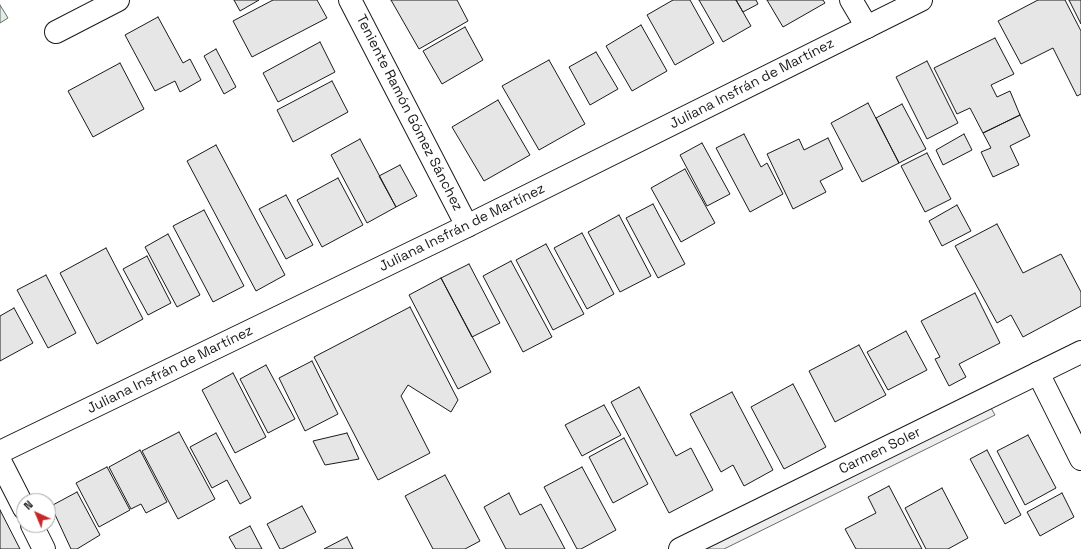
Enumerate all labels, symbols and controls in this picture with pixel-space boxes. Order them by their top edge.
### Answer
street label: Teniente Ramón Gómez Sánchez [352,12,466,214]
street label: Juliana Insfrán de Martínez [667,35,837,133]
street label: Juliana Insfrán de Martínez [376,180,548,276]
street label: Juliana Insfrán de Martínez [84,322,256,418]
street label: Carmen Soler [836,424,924,478]
north arrow [16,493,56,533]
text: N [21,497,36,513]

